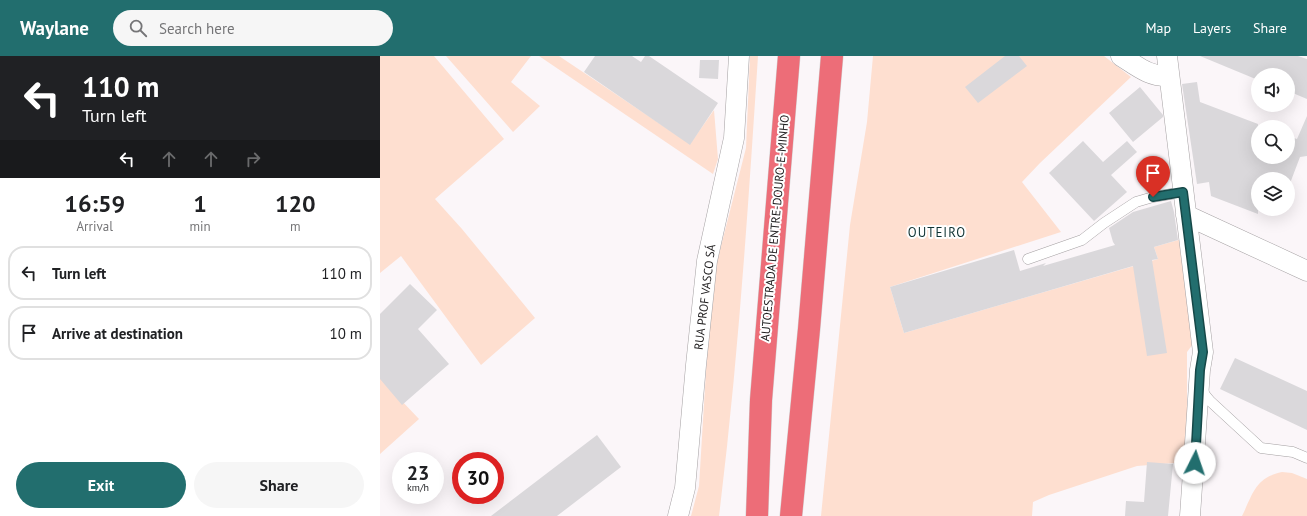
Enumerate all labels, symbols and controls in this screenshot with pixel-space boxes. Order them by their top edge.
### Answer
search box [113,10,393,46]
text: Waylane [20,16,89,40]
icon: search [127,17,149,39]
text: Search here [159,19,235,38]
text: Map [1145,19,1171,37]
text: Layers [1193,19,1231,37]
text: Share [1253,19,1287,37]
text: 110 m [82,68,159,105]
map controls [1251,68,1295,216]
button: sound [1251,68,1295,112]
icon: left [16,72,68,124]
text: Turn left [82,104,147,127]
street label: AUTOESTRADA DE ENTRE-DOURO-E-MINHO [757,114,792,342]
button: search [1251,120,1295,164]
icon: left [116,148,138,170]
icon: ahead [158,148,180,170]
icon: ahead [200,148,222,170]
icon: right [242,148,264,170]
pin [1136,156,1170,197]
icon: arrive [1142,162,1164,184]
button: layers [1251,172,1295,216]
text: 16:59 [64,188,125,219]
text: 1 [193,188,207,219]
text: 120 [275,188,316,219]
text: Arrival [77,218,113,235]
text: min [189,218,211,235]
text: m [290,218,301,235]
district label: OUTEIRO [908,224,966,241]
street label: RUA PROF VASCO SÁ [691,243,718,351]
icon: left [18,262,40,284]
text: Turn left [52,264,106,283]
text: 110 m [321,264,362,283]
icon: arrive [18,322,40,344]
text: Arrive at destination [52,324,183,343]
text: 10 m [329,324,362,343]
position arrow [1174,442,1216,484]
speed limit sign: 30 [452,452,504,504]
text: 23 [407,460,429,486]
button: Exit [16,462,186,508]
button: Share [194,462,364,508]
text: km/h [407,481,429,494]

